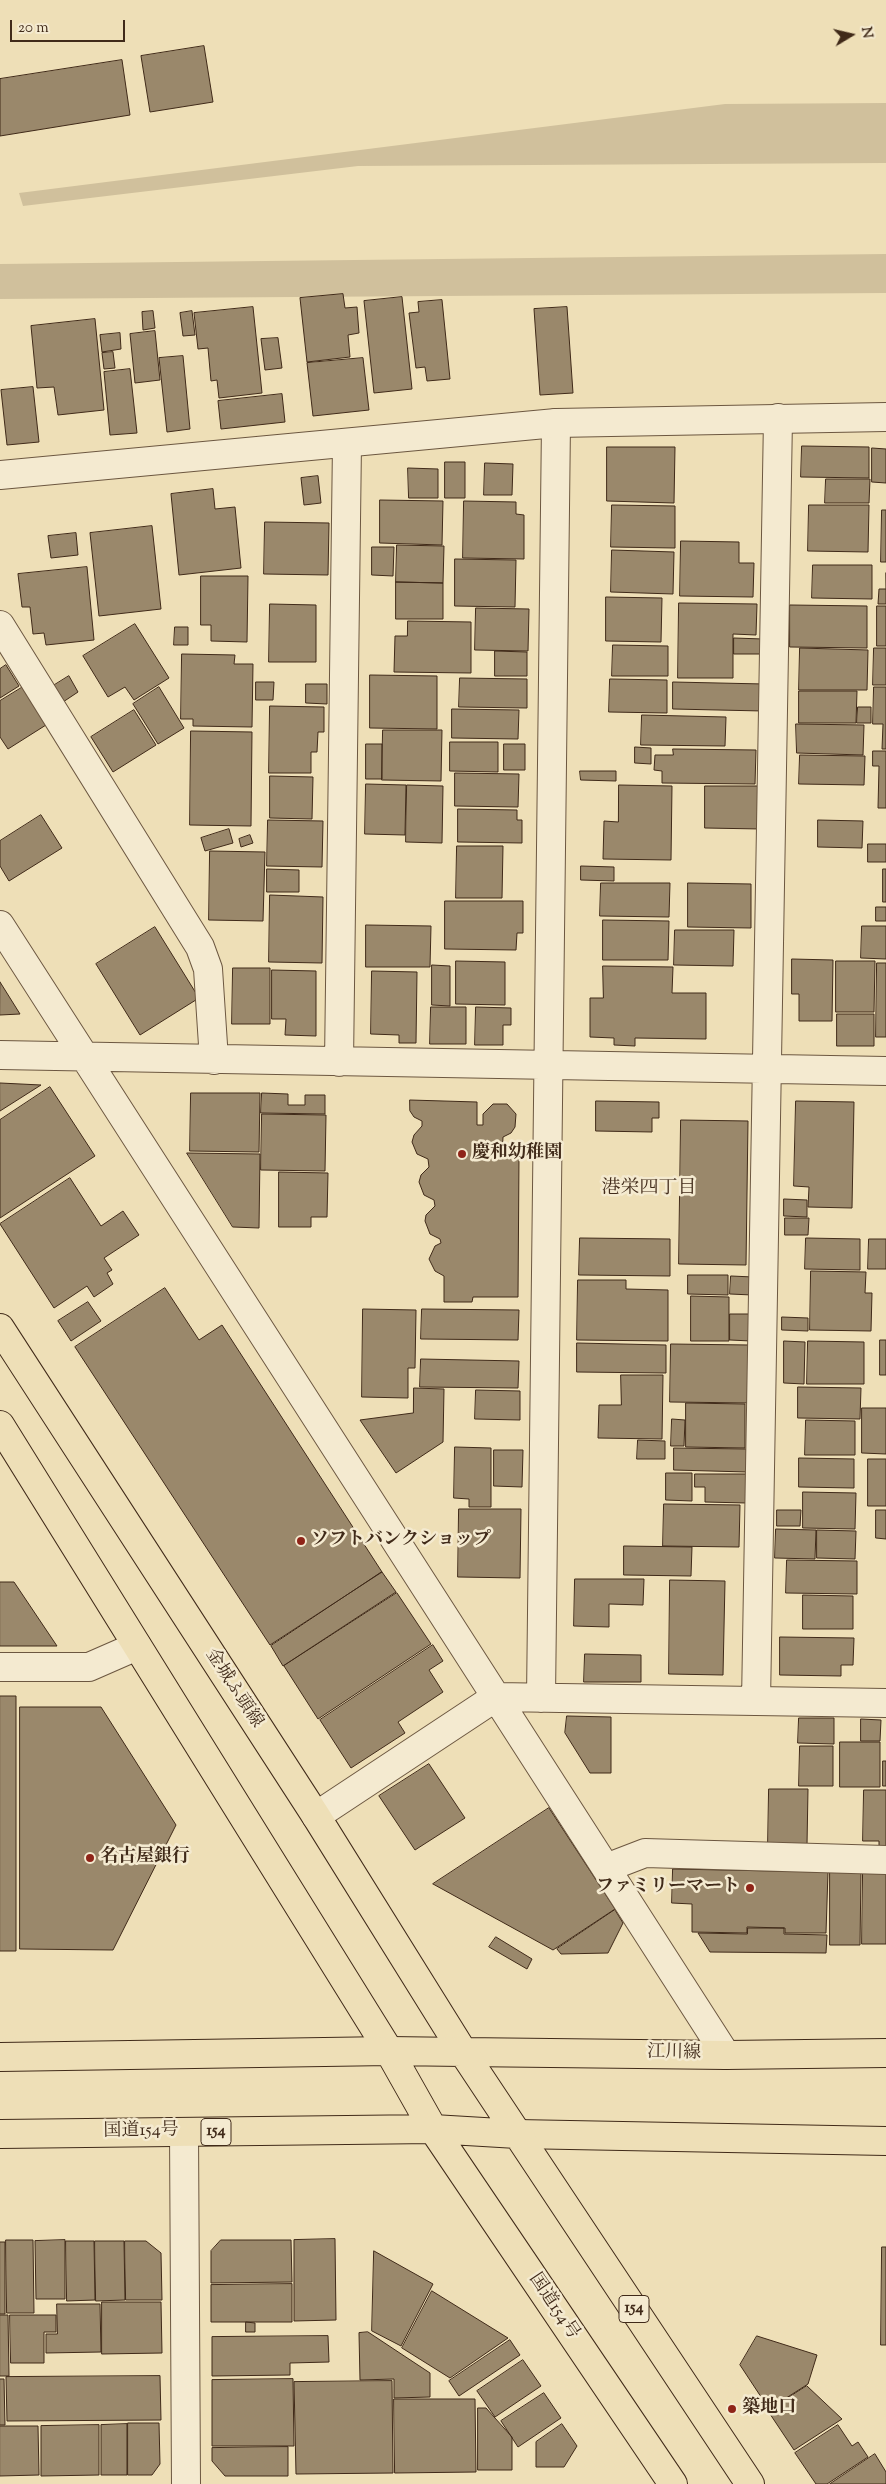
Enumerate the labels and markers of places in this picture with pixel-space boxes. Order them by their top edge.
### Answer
place label: 慶和幼稚園 [472,1143,562,1165]
marker: 慶和幼稚園 [456,1148,468,1160]
place label: ソフトバンクショップ [311,1530,491,1552]
marker: ソフトバンクショップ [295,1535,307,1547]
place label: 名古屋銀行 [100,1847,190,1869]
marker: 名古屋銀行 [84,1852,96,1864]
place label: ファミリーマート [596,1877,740,1899]
marker: ファミリーマート [744,1882,756,1894]
place label: 築地口 [742,2398,796,2420]
marker: 築地口 [726,2403,738,2415]

